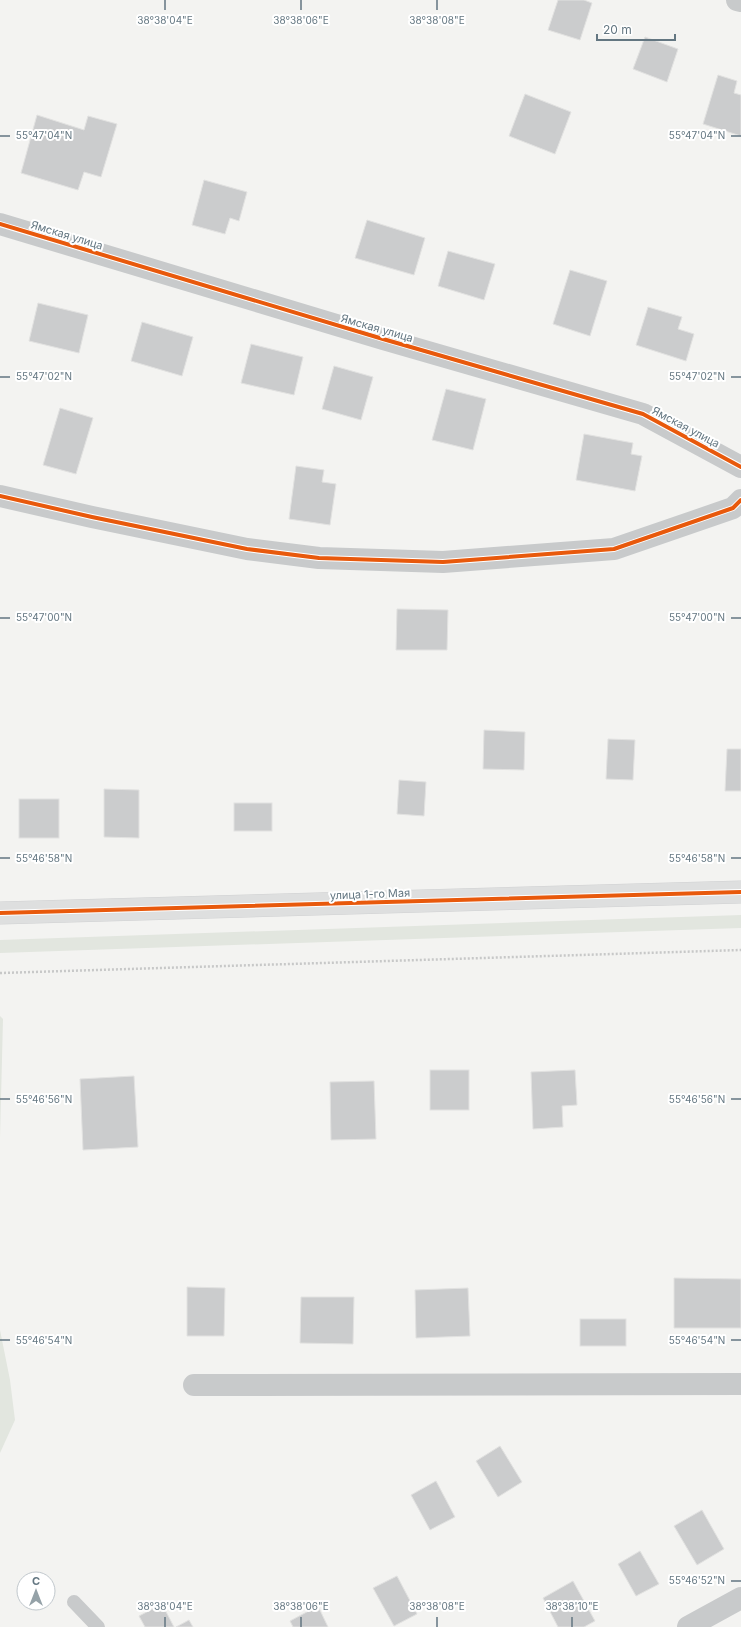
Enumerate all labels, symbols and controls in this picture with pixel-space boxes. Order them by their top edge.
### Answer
text: 38°38'04"E [137,14,193,26]
text: 38°38'06"E [273,14,329,26]
text: 38°38'08"E [409,14,465,26]
scale bar [597,16,675,42]
text: 20 m [603,22,632,37]
text: 55°47'04"N [16,129,72,141]
text: 55°47'04"N [669,129,725,141]
street label: Ямская улица [29,217,105,253]
street label: Ямская улица [339,311,415,345]
text: 55°47'02"N [16,370,72,382]
text: 55°47'02"N [669,370,725,382]
street label: Ямская улица [650,403,722,451]
text: 55°47'00"N [16,611,72,623]
text: 55°47'00"N [669,611,725,623]
text: 55°46'58"N [16,852,72,864]
text: 55°46'58"N [669,852,725,864]
street label: улица 1-го Мая [330,886,410,902]
text: 55°46'56"N [16,1093,72,1105]
text: 55°46'56"N [669,1093,725,1105]
text: 55°46'54"N [16,1334,72,1346]
text: 55°46'54"N [669,1334,725,1346]
north arrow [16,1571,56,1611]
text: С [32,1574,40,1588]
text: 55°46'52"N [669,1574,725,1586]
text: 38°38'04"E [137,1600,193,1612]
text: 38°38'06"E [273,1600,329,1612]
text: 38°38'08"E [409,1600,465,1612]
text: 38°38'10"E [545,1600,599,1612]

